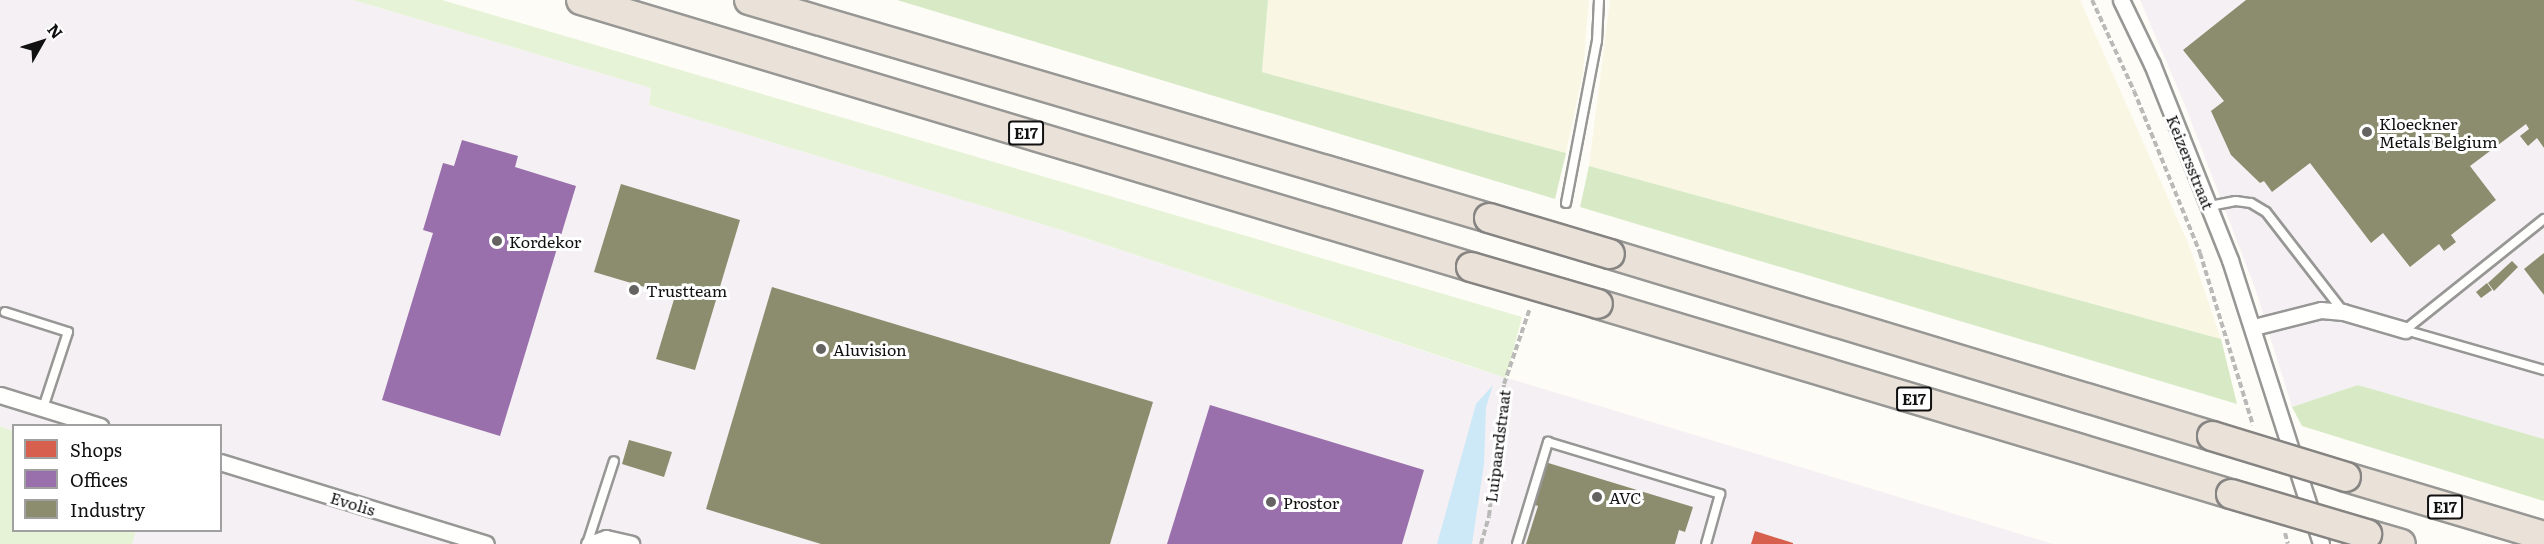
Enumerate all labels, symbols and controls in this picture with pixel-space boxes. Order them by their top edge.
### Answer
north arrow [12,12,72,72]
text: N [42,18,70,43]
street label: Keizersstraat [2163,112,2219,212]
place label: Kloeckner Metals Belgium [2379,113,2497,151]
road number: E17 [1008,121,1044,145]
marker: Kloeckner Metals Belgium [2360,125,2374,139]
place label: Kordekor [509,231,581,251]
marker: Kordekor [490,234,504,248]
place label: Trustteam [646,280,727,300]
marker: Trustteam [627,283,641,297]
place label: Aluvision [833,339,907,359]
marker: Aluvision [814,342,828,356]
road number: E17 [1896,387,1932,411]
street label: Luipaardstraat [1481,389,1513,503]
legend [12,424,222,532]
text: Shops [70,436,122,463]
text: Offices [70,466,128,493]
street label: Evolis [328,487,378,519]
place label: AVC [1609,487,1642,507]
marker: AVC [1590,490,1604,504]
place label: Prostor [1283,492,1339,512]
marker: Prostor [1264,495,1278,509]
road number: E17 [2427,495,2463,519]
text: Industry [70,496,145,523]

